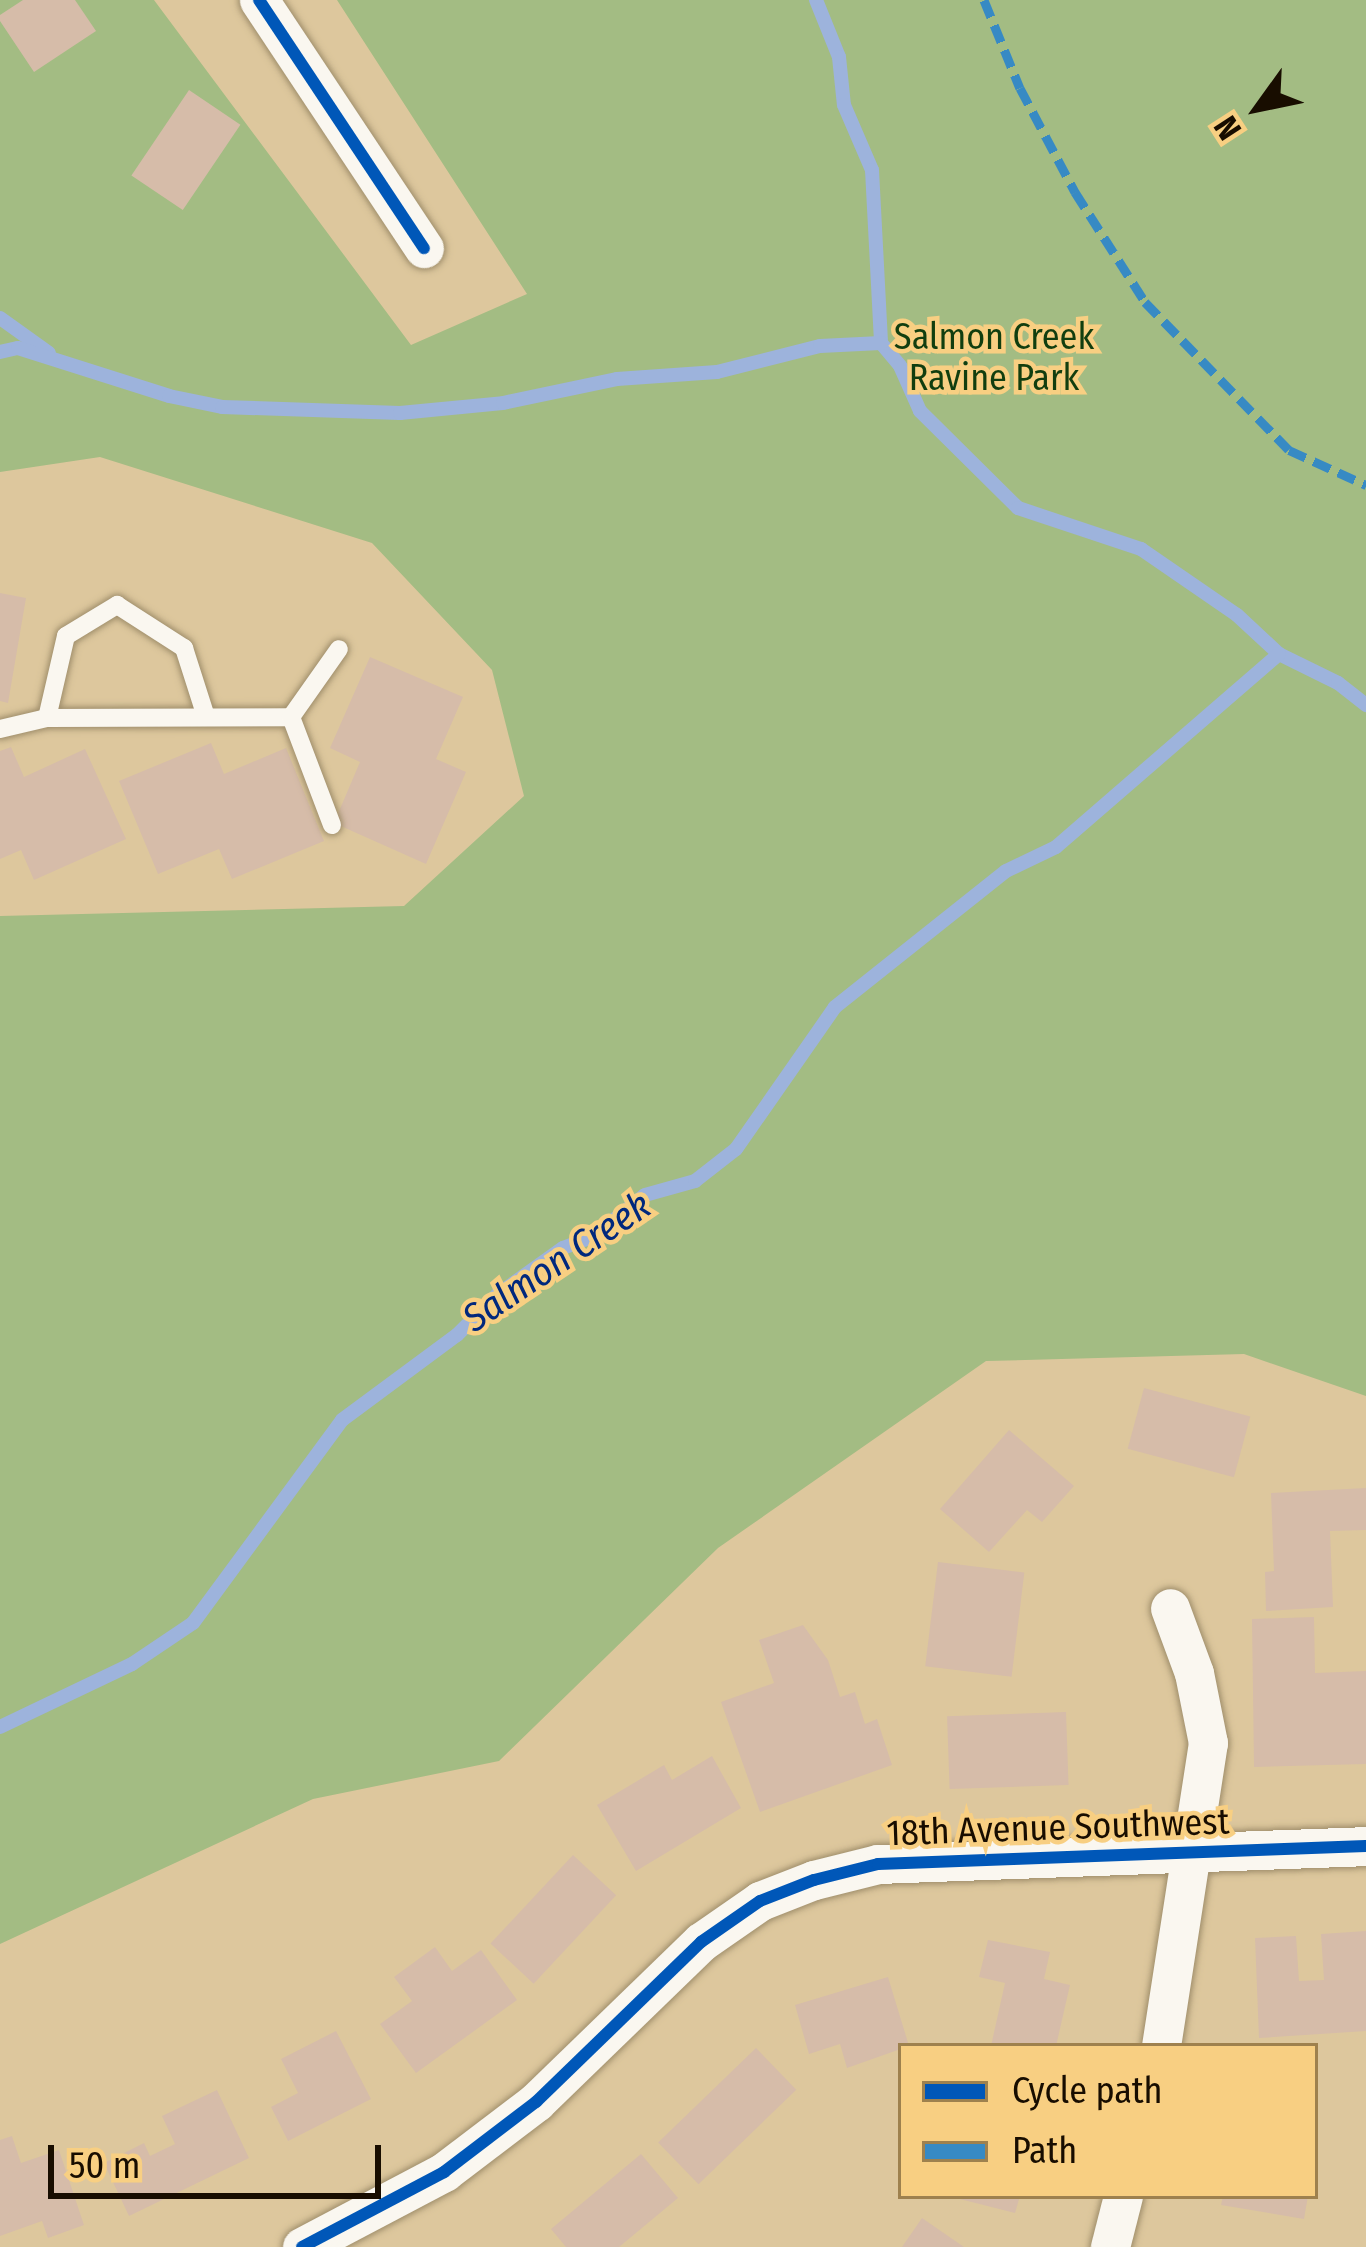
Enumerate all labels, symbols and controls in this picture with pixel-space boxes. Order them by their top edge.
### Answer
north arrow [1198,48,1318,168]
text: N [1206,108,1250,147]
park label: Salmon Creek Ravine Park [894,315,1094,400]
water label: Salmon Creek [454,1182,660,1342]
street label: 18th Avenue Southwest [886,1800,1230,1856]
legend [898,2043,1318,2199]
text: Cycle path [1012,2069,1163,2113]
scale bar [54,2121,387,2195]
text: Path [1012,2129,1077,2173]
text: 50 m [69,2144,140,2188]

